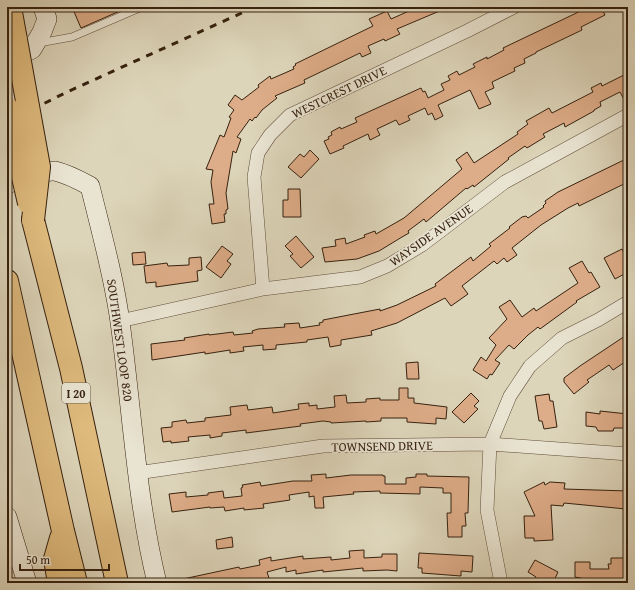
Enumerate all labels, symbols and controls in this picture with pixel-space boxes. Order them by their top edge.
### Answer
street label: WESTCREST DRIVE [288,61,390,123]
street label: WAYSIDE AVENUE [386,199,477,271]
street label: SOUTHWEST LOOP 820 [102,277,138,403]
road number: I 20 [62,383,90,403]
street label: TOWNSEND DRIVE [331,436,433,456]
scale bar [20,546,109,572]
text: 50 m [26,551,50,568]

